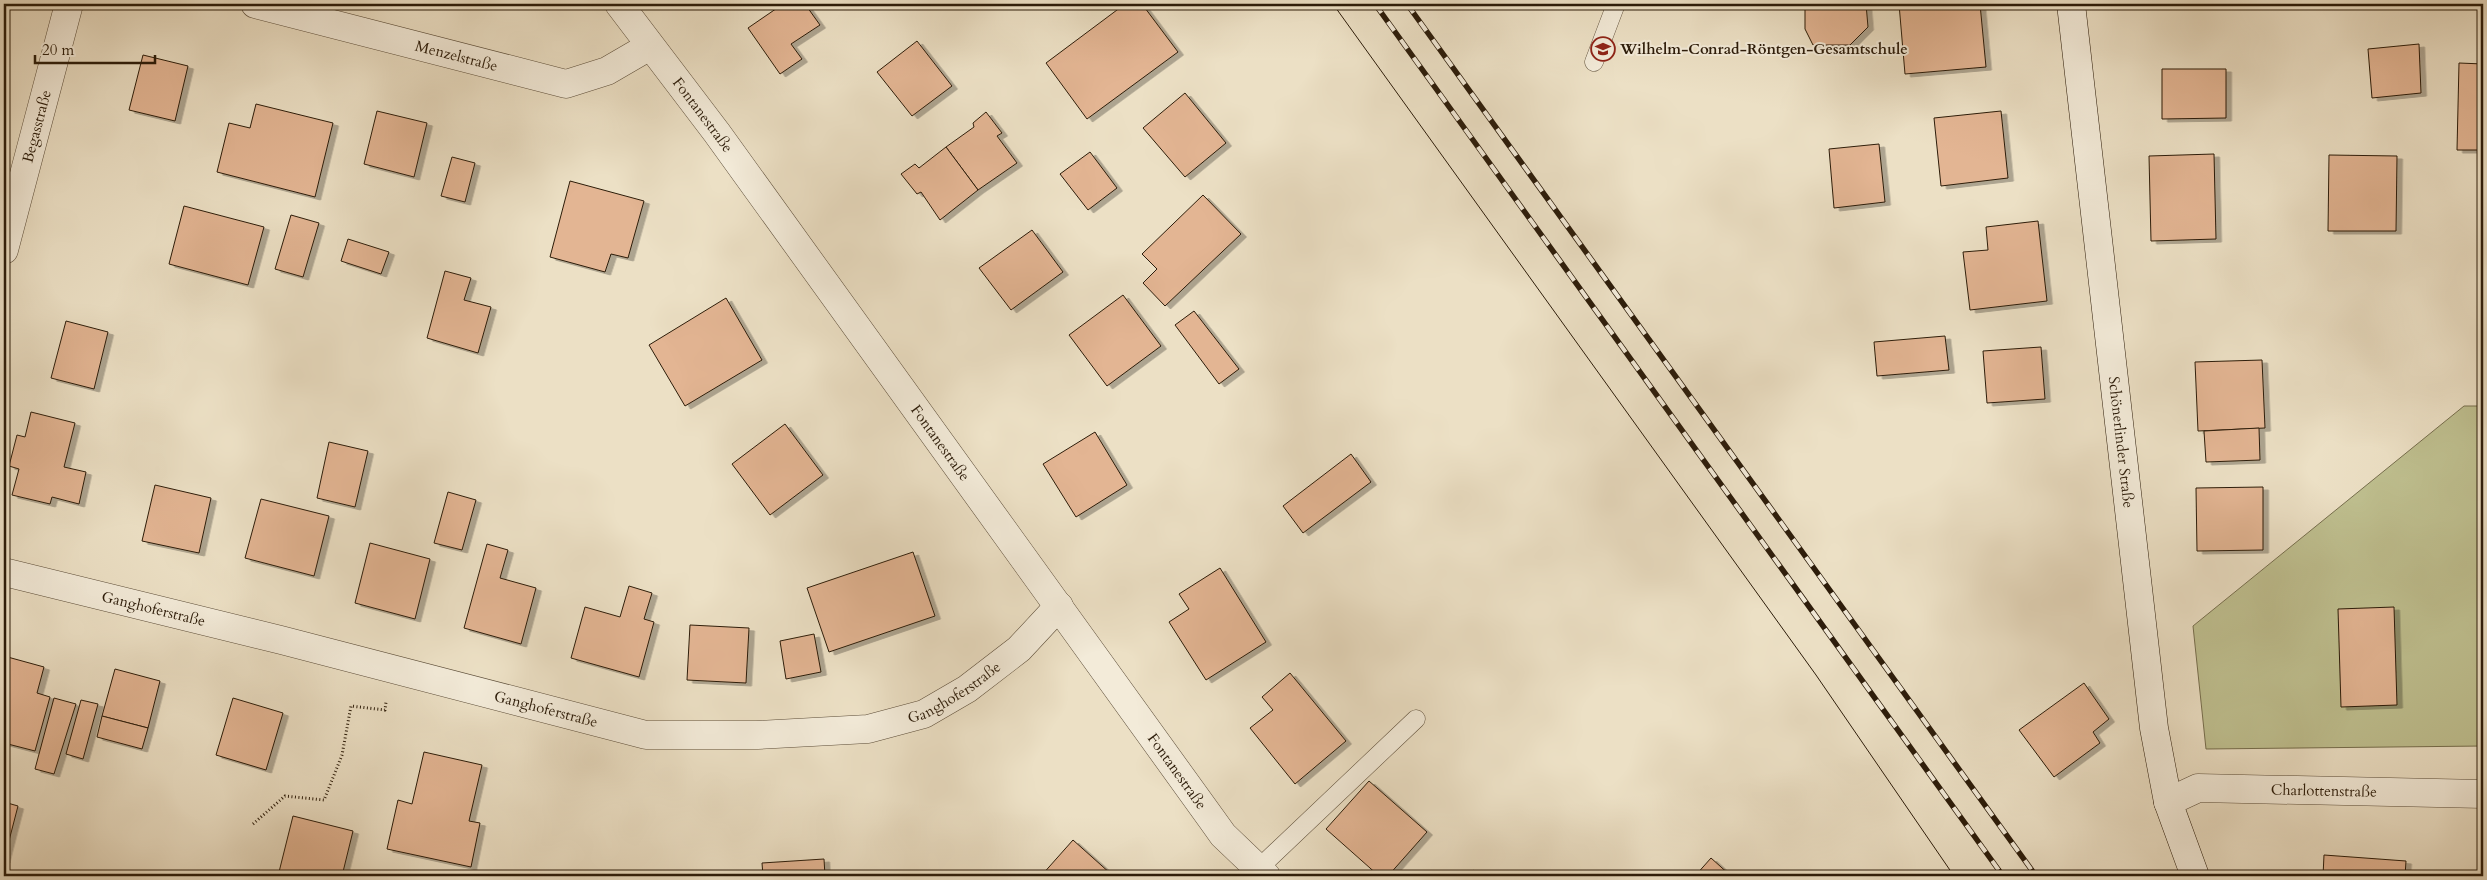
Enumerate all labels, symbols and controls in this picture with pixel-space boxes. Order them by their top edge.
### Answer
scale bar [35,32,155,64]
street label: Menzelstraße [413,36,500,76]
school or university icon: Wilhelm-Conrad-Röntgen-Gesamtschule [1590,36,1616,62]
place label: Wilhelm-Conrad-Röntgen-Gesamtschule [1619,39,1908,59]
text: 20 m [42,40,74,60]
street label: Fontanestraße [668,73,738,157]
street label: Begasstraße [18,88,56,165]
street label: Schönerlinder Straße [2104,375,2139,509]
street label: Fontanestraße [906,401,975,485]
street label: Ganghoferstraße [100,586,208,631]
street label: Ganghoferstraße [905,657,1005,728]
street label: Ganghoferstraße [492,686,600,732]
street label: Fontanestraße [1143,729,1212,814]
street label: Charlottenstraße [2271,780,2377,802]

